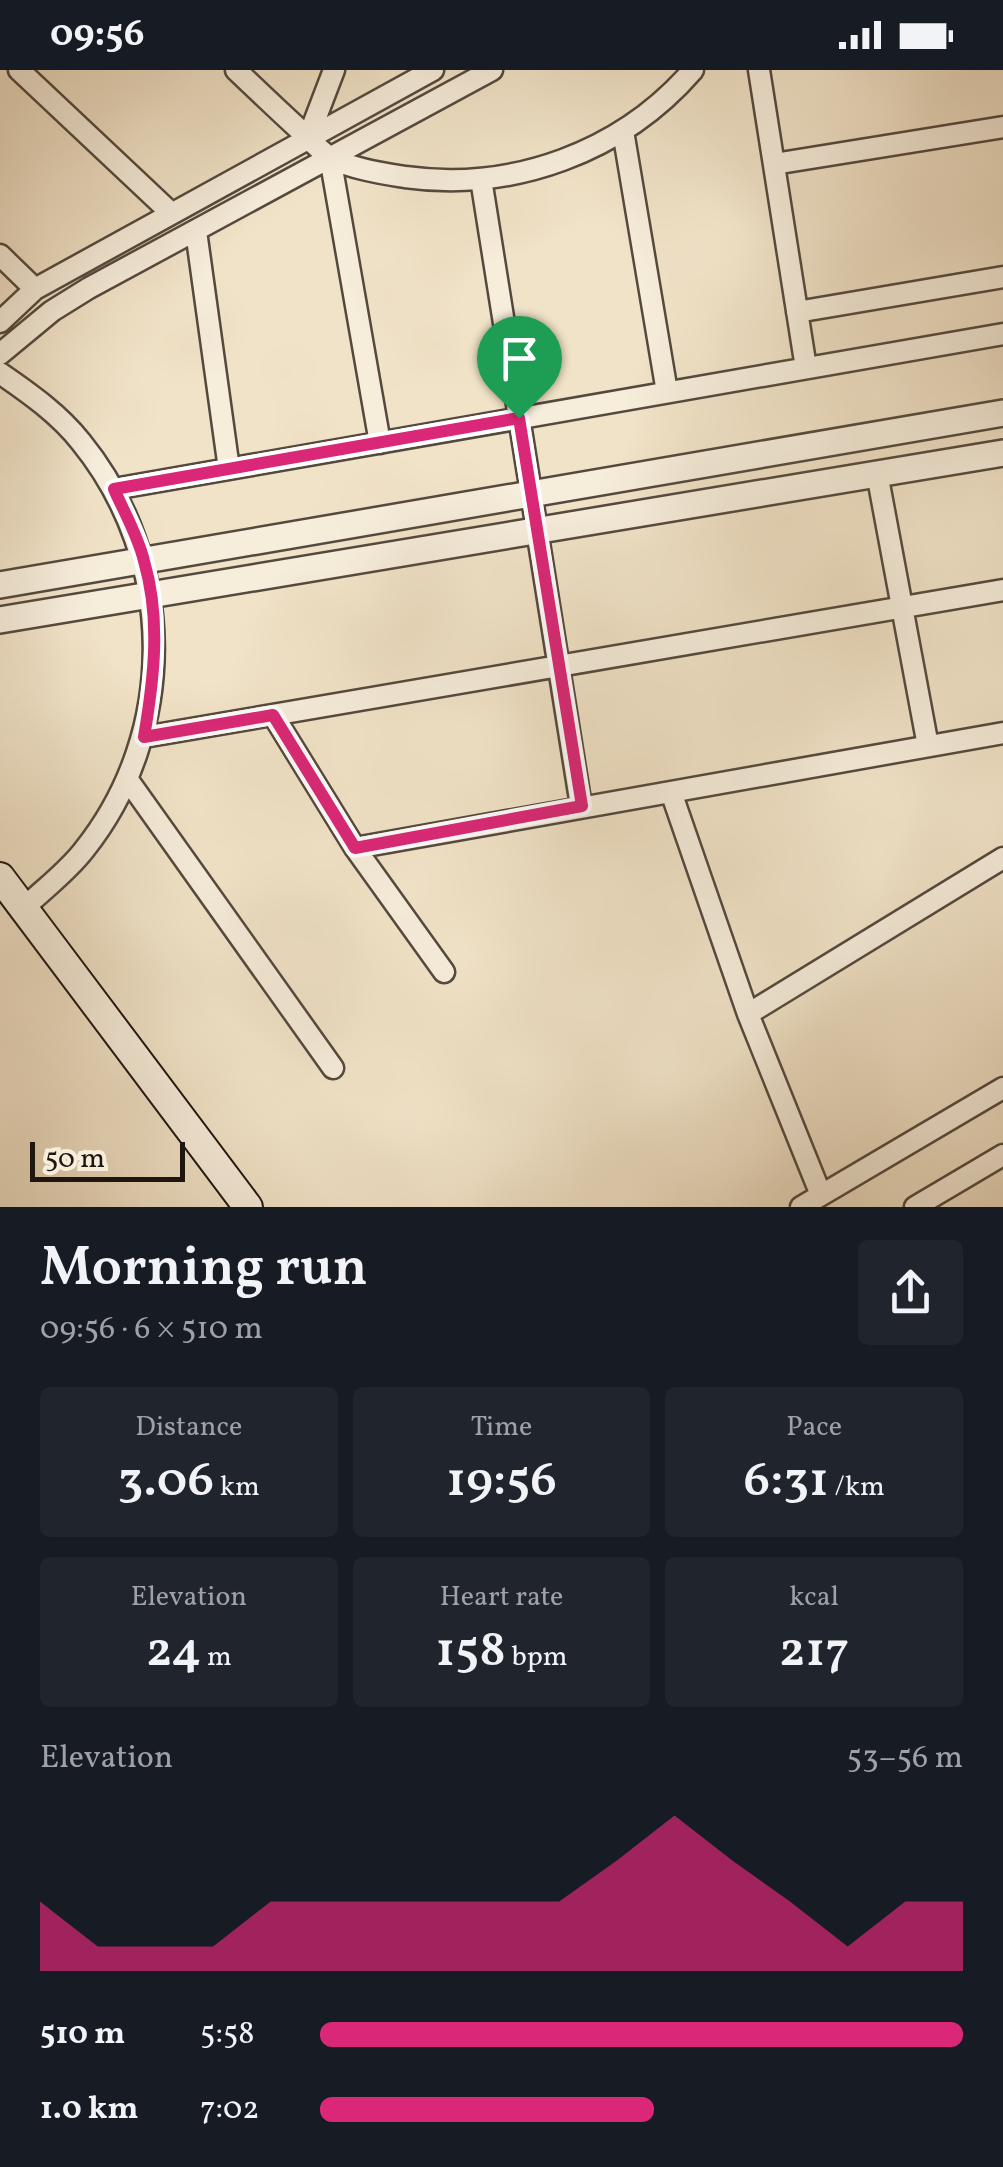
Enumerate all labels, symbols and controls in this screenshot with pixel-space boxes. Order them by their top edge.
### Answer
text: 09:56 [50,9,145,62]
pin [477,316,562,419]
icon: arrive [492,331,547,386]
scale bar [30,1137,185,1182]
text: 50 m [45,1140,105,1179]
text: Morning run [40,1232,368,1308]
button: share [858,1240,963,1345]
text: 09:56 · 6 × 510 m [40,1308,263,1352]
text: Distance [135,1408,242,1447]
text: Time [471,1408,532,1447]
text: Pace [786,1408,842,1447]
text: 3.06 [118,1447,214,1517]
text: 19:56 [446,1447,557,1517]
text: 6:31 [744,1447,829,1517]
text: km [214,1468,260,1507]
text: /km [829,1468,885,1507]
text: Elevation [131,1578,247,1617]
text: Heart rate [440,1578,563,1617]
text: kcal [789,1578,839,1617]
text: 24 [146,1617,201,1687]
text: 158 [435,1617,506,1687]
text: 217 [779,1617,849,1687]
text: m [201,1638,232,1677]
text: bpm [506,1638,568,1677]
text: Elevation [40,1737,173,1781]
text: 53–56 m [847,1737,963,1781]
text: 510 m [40,2013,125,2057]
text: 5:58 [200,2013,255,2057]
text: 1.0 km [40,2088,138,2132]
text: 7:02 [200,2088,260,2132]

